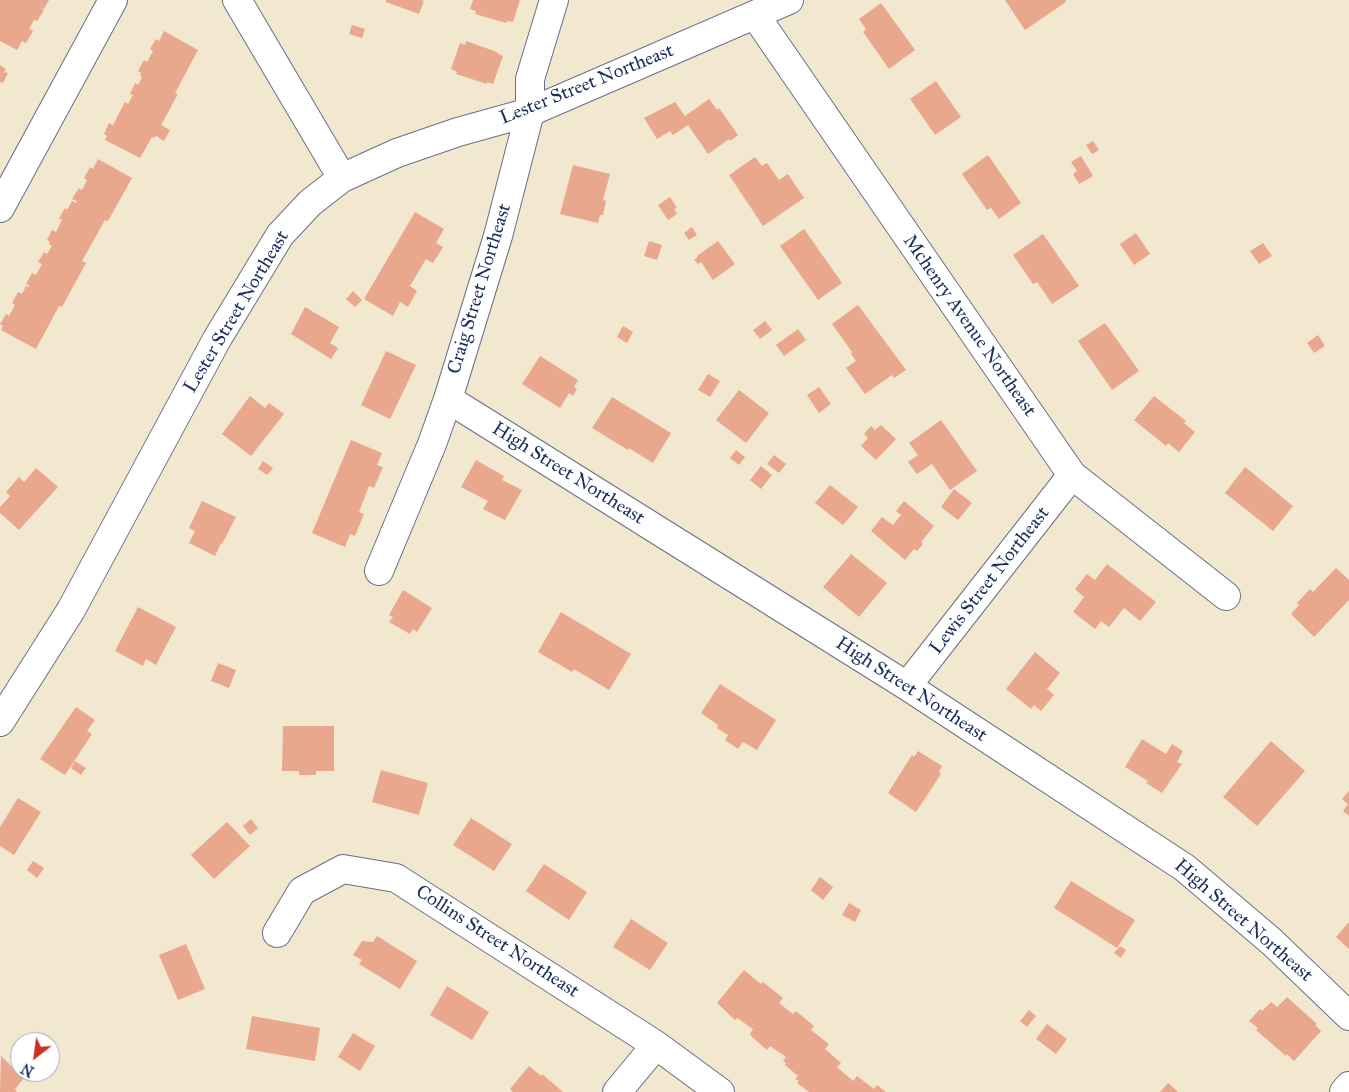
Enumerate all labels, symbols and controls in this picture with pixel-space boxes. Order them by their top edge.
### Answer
street label: Lester Street Northeast [497,40,677,130]
street label: Craig Street Northeast [443,201,517,377]
street label: Lester Street Northeast [179,227,295,397]
street label: Mchenry Avenue Northeast [897,231,1041,421]
street label: High Street Northeast [487,418,649,530]
street label: Lewis Street Northeast [925,503,1055,659]
street label: High Street Northeast [831,633,991,747]
street label: High Street Northeast [1169,855,1317,987]
street label: Collins Street Northeast [411,881,583,1003]
north arrow [10,1032,60,1082]
text: N [18,1059,37,1080]

